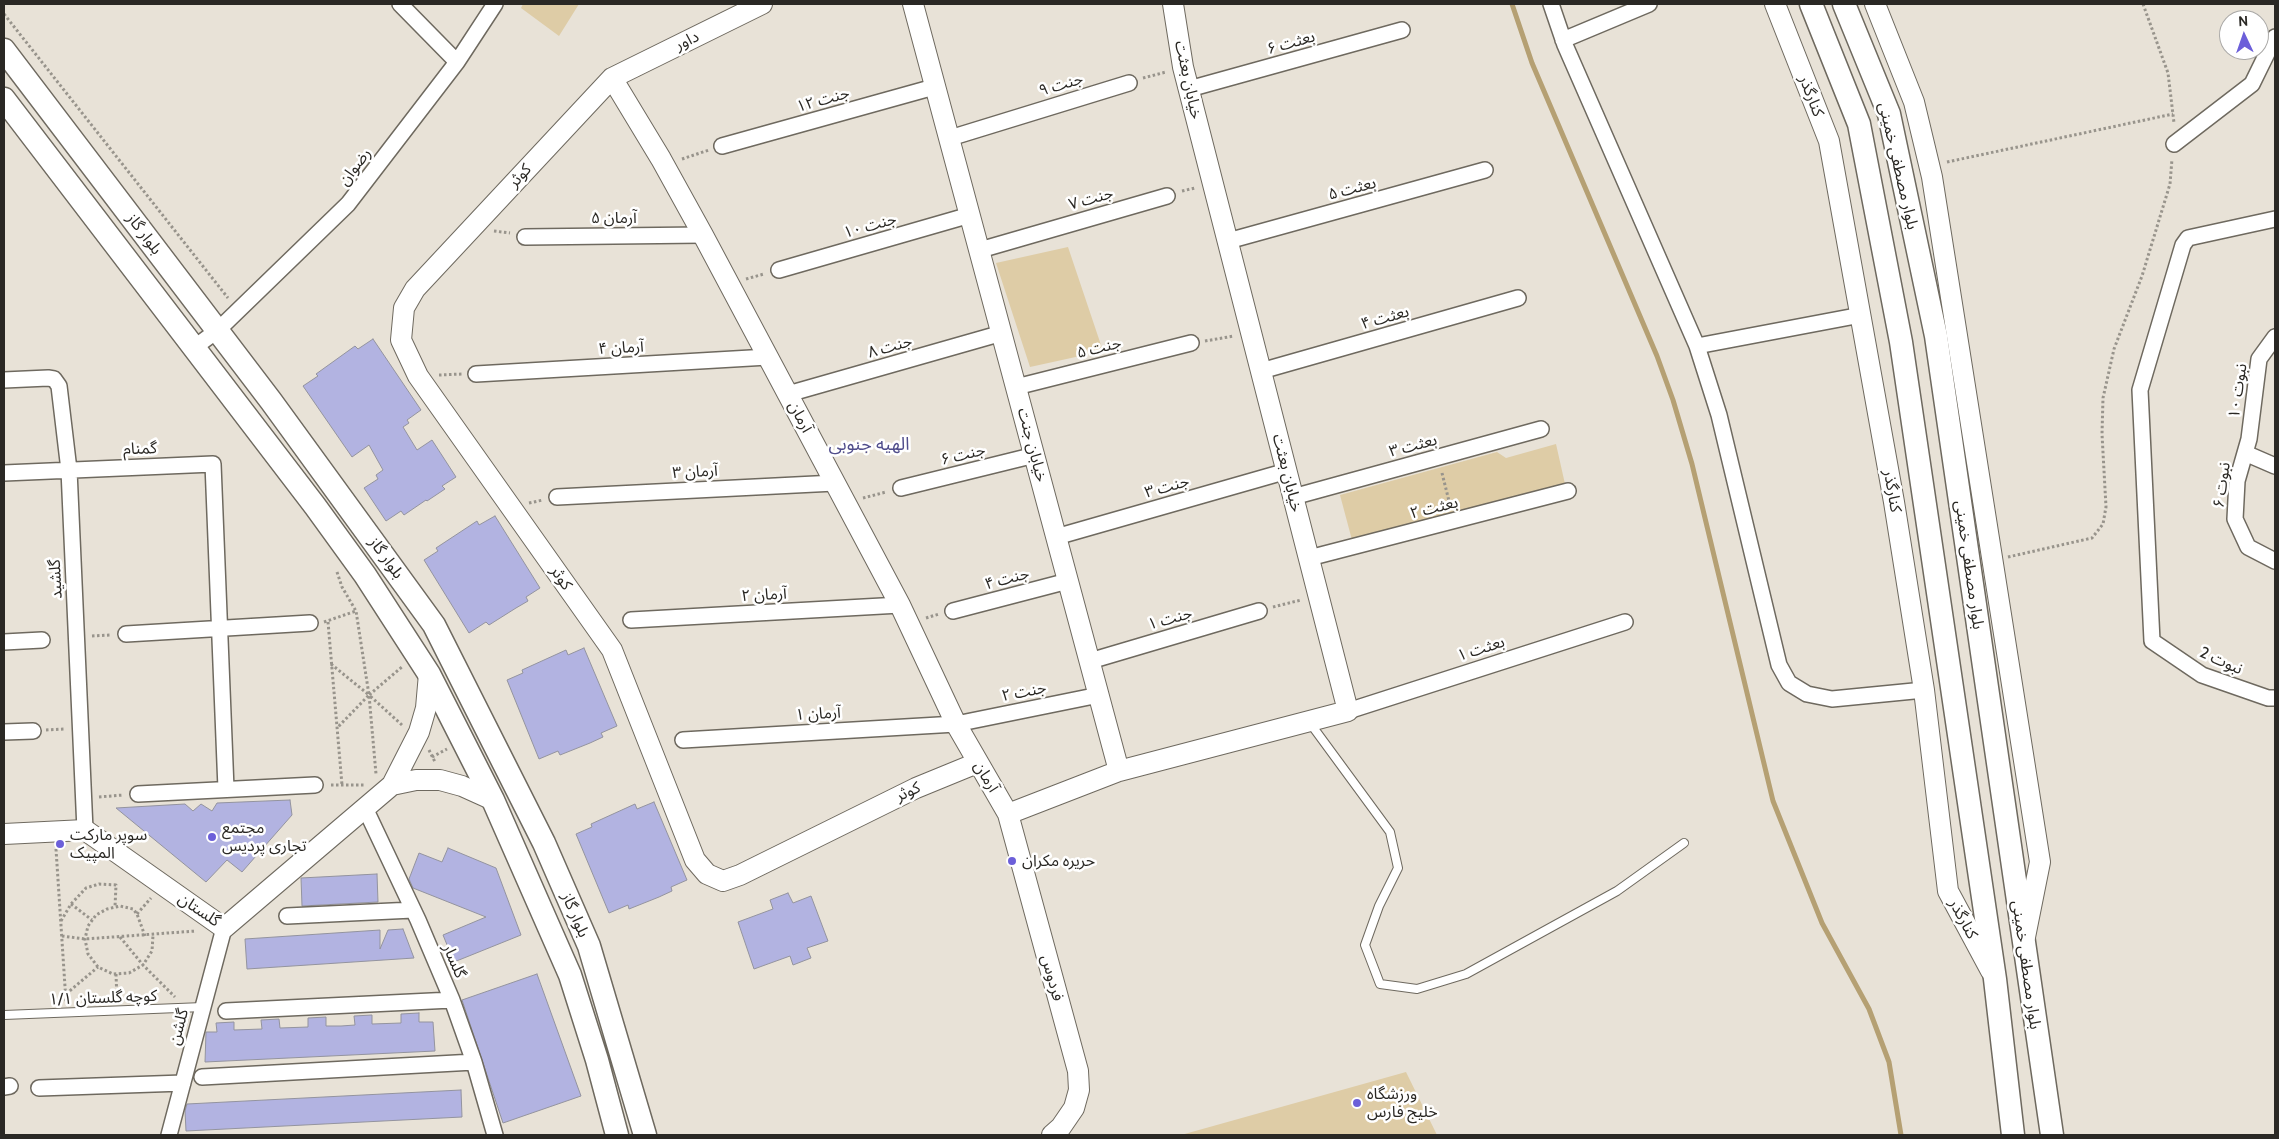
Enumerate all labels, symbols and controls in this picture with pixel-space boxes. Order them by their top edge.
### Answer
north arrow [2219,10,2269,60]
text: N [2238,12,2249,30]
street label: داور [672,27,702,55]
street label: بعثت ۶ [1265,27,1317,59]
street label: خیابان بعثت [1170,39,1206,121]
street label: جنت ۹ [1037,69,1085,101]
street label: کنارگذر [1794,73,1828,119]
street label: جنت ۱۲ [794,83,852,117]
street label: بلوار مصطفی خمینی [1874,100,1922,232]
street label: رضوان [335,144,375,190]
street label: کوثر [504,160,536,192]
street label: بعثت ۵ [1326,173,1378,205]
street label: جنت ۷ [1067,184,1115,214]
street label: آرمان ۵ [591,208,637,228]
street label: بلوار گاز [122,209,166,259]
street label: جنت ۱۰ [841,209,899,243]
street label: بعثت ۴ [1359,302,1411,334]
street label: جنت ۸ [866,332,914,362]
street label: جنت ۵ [1075,333,1123,363]
street label: آرمان ۴ [598,337,644,359]
street label: نبوت ۱۰ [2225,362,2251,420]
street label: آرمان [784,398,816,436]
street label: خیابان جنت [1013,406,1051,484]
street label: بعثت ۳ [1387,430,1439,462]
street label: خیابان بعثت [1268,432,1306,514]
district label: الهیه جنوبی [829,434,909,456]
street label: گمنام [123,439,157,459]
street label: جنت ۶ [939,440,987,470]
street label: آرمان ۳ [672,461,718,483]
street label: نبوت ۶ [2209,461,2235,509]
street label: کنارگذر [1879,468,1905,514]
street label: جنت ۳ [1143,472,1191,502]
street label: بعثت ۲ [1408,493,1460,523]
street label: بلوار مصطفی خمینی [1950,499,1988,631]
street label: بلوار گاز [364,533,408,583]
street label: گلشید [45,559,67,599]
street label: کوثر [546,562,576,594]
street label: جنت ۴ [983,564,1031,594]
street label: آرمان ۲ [741,584,787,606]
street label: جنت ۱ [1146,604,1194,634]
street label: بعثت ۱ [1455,632,1507,666]
street label: نبوت 2 [2196,643,2246,679]
street label: جنت ۲ [1000,678,1048,706]
street label: آرمان ۱ [795,703,841,725]
street label: آرمان [969,758,1003,796]
street label: کوثر [892,778,924,806]
place label: مجتمع تجاری پردیس [222,818,307,856]
place label: سوپر مارکت المپیک [70,825,147,863]
marker: مجتمع تجاری پردیس [206,831,218,843]
marker: سوپر مارکت المپیک [54,838,66,850]
place label: حریره مکران [1022,851,1095,871]
marker: حریره مکران [1006,855,1018,867]
street label: گلستان [174,889,224,931]
street label: بلوار گاز [557,890,593,940]
street label: کنارگذر [1944,896,1982,942]
street label: بلوار مصطفی خمینی [2007,899,2045,1031]
street label: گلسار [438,941,470,981]
street label: فردوس [1037,953,1067,1003]
street label: کوچه گلستان ۱/۱ [48,987,158,1009]
street label: گلشن [165,1007,193,1047]
place label: ورزشگاه خلیج فارس [1367,1084,1438,1122]
marker: ورزشگاه خلیج فارس [1351,1097,1363,1109]

